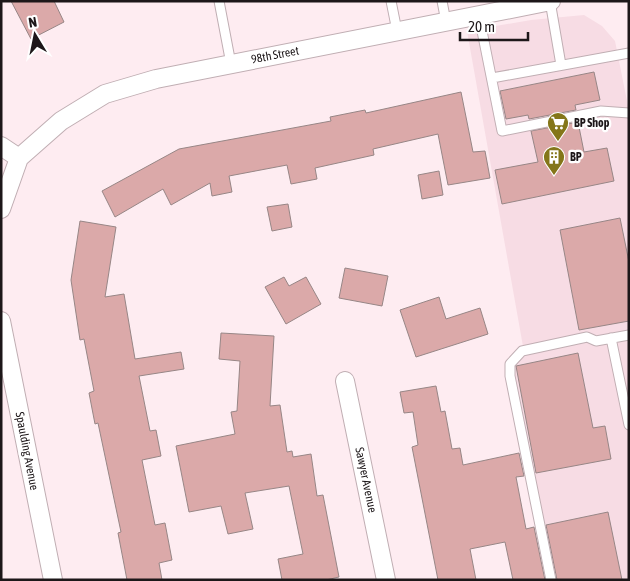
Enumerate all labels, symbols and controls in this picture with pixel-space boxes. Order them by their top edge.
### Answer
north arrow [10,10,60,60]
scale bar [460,10,528,42]
text: N [27,14,38,31]
text: 20 m [468,18,495,35]
street label: 98th Street [250,43,301,67]
supermarket icon: BP Shop [546,111,570,142]
place label: BP Shop [574,116,610,130]
building icon: BP [542,145,566,176]
place label: BP [570,150,582,164]
street label: Spaulding Avenue [13,411,41,491]
street label: Sawyer Avenue [352,446,380,514]

